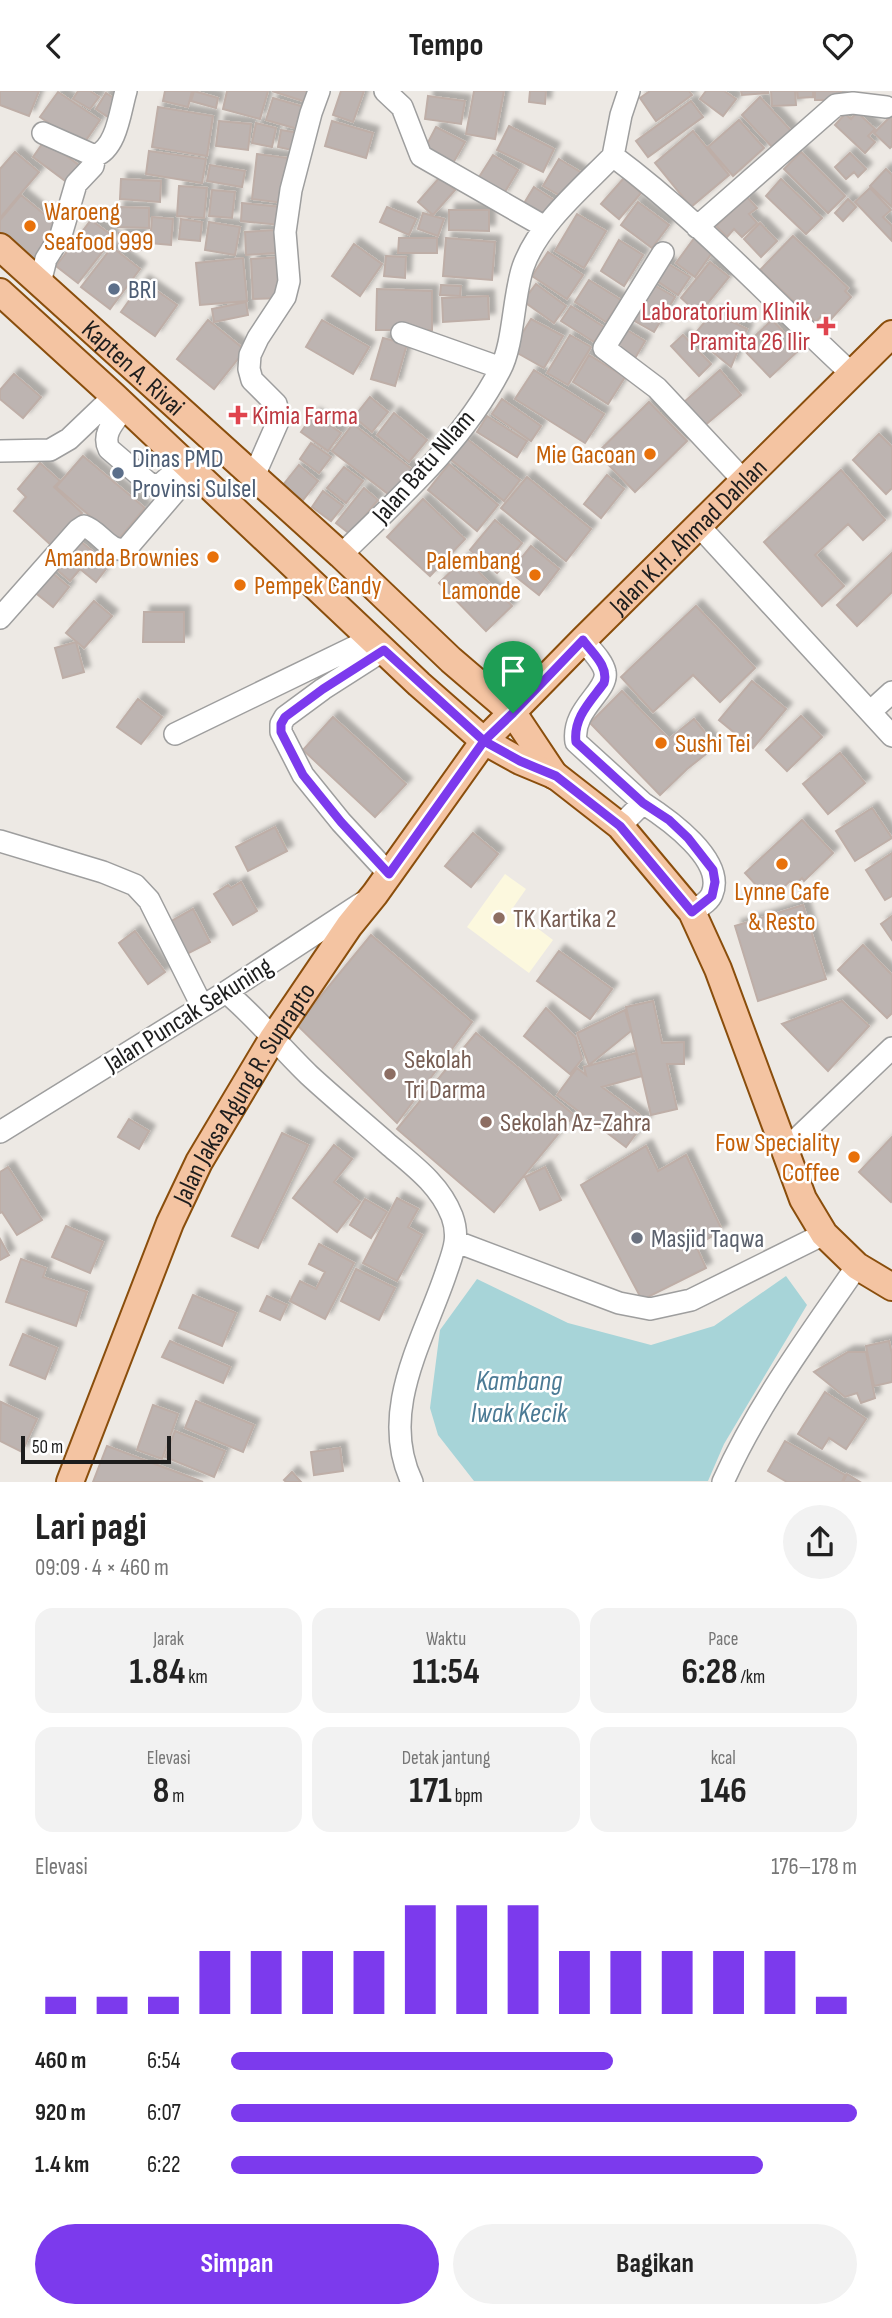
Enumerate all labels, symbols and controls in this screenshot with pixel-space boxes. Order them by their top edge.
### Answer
text: Tempo [409,26,483,65]
icon: back [35,27,73,65]
icon: heart [819,27,857,65]
place label: Waroeng Seafood 999 [44,197,154,258]
marker: Waroeng Seafood 999 [22,218,38,234]
place label: BRI [128,275,157,306]
marker: BRI [106,281,122,297]
place label: Laboratorium Klinik Pramita 26 Ilir [641,297,811,358]
street label: Kapten A. Rivai [75,314,190,423]
marker: Laboratorium Klinik Pramita 26 Ilir [816,316,836,336]
place label: Kimia Farma [252,401,358,432]
street label: Jalan Batu NIlam [366,404,482,531]
marker: Kimia Farma [230,407,246,423]
place label: Mie Gacoan [536,440,636,471]
place label: Dinas PMD Provinsi Sulsel [132,444,256,505]
marker: Mie Gacoan [642,446,658,462]
street label: Jalan K.H. Ahmad Dahlan [603,453,774,622]
marker: Dinas PMD Provinsi Sulsel [110,465,126,481]
place label: Amanda Brownies [44,543,199,574]
place label: Palembang Lamonde [426,546,521,607]
marker: Amanda Brownies [205,549,221,565]
marker: Palembang Lamonde [527,567,543,583]
place label: Pempek Candy [254,571,382,602]
marker: Pempek Candy [232,577,248,593]
pin [483,641,543,713]
icon: arrive [494,652,532,690]
place label: Sushi Tei [675,729,751,760]
marker: Sushi Tei [653,735,669,751]
marker: Lynne Cafe & Resto [774,856,790,872]
place label: Lynne Cafe & Resto [734,877,830,938]
place label: TK Kartika 2 [513,904,616,935]
marker: TK Kartika 2 [491,910,507,926]
street label: Jalan Puncak Sekuning [98,951,279,1080]
street label: Jalan Jaksa Agung R. Suprapto [167,977,323,1210]
place label: Sekolah Tri Darma [404,1045,486,1106]
marker: Sekolah Tri Darma [382,1066,398,1082]
place label: Sekolah Az-Zahra [500,1108,651,1139]
marker: Sekolah Az-Zahra [478,1114,494,1130]
place label: Fow Speciality Coffee [715,1128,840,1189]
marker: Fow Speciality Coffee [846,1149,862,1165]
place label: Masjid Taqwa [651,1224,764,1255]
marker: Masjid Taqwa [629,1230,645,1246]
water label: Kambang Iwak Kecik [471,1365,569,1430]
scale bar [21,1433,172,1464]
text: 50 m [32,1436,63,1459]
text: Lari pagi [35,1505,147,1550]
button: share [783,1505,857,1579]
text: 09:09 · 4 × 460 m [35,1554,169,1582]
text: Jarak [153,1628,184,1651]
text: Waktu [426,1628,466,1651]
text: Pace [708,1628,738,1651]
text: 1.84 [130,1651,185,1694]
text: 11:54 [413,1651,479,1694]
text: 6:28 [681,1651,738,1694]
text: km [185,1666,208,1689]
text: /km [738,1666,765,1689]
text: Elevasi [147,1747,190,1770]
text: Detak jantung [402,1747,490,1770]
text: kcal [711,1747,736,1770]
text: 8 [153,1770,169,1813]
text: 171 [409,1770,452,1813]
text: 146 [700,1770,747,1813]
text: m [169,1785,185,1808]
text: bpm [452,1785,483,1808]
text: Elevasi [35,1853,88,1881]
text: 176–178 m [771,1853,857,1881]
text: 460 m [35,2047,86,2075]
text: 6:54 [147,2047,180,2075]
text: 920 m [35,2099,86,2127]
text: 6:07 [147,2099,181,2127]
text: 1.4 km [35,2151,89,2179]
text: 6:22 [147,2151,180,2179]
button: Simpan [35,2224,439,2304]
button: Bagikan [453,2224,857,2304]

